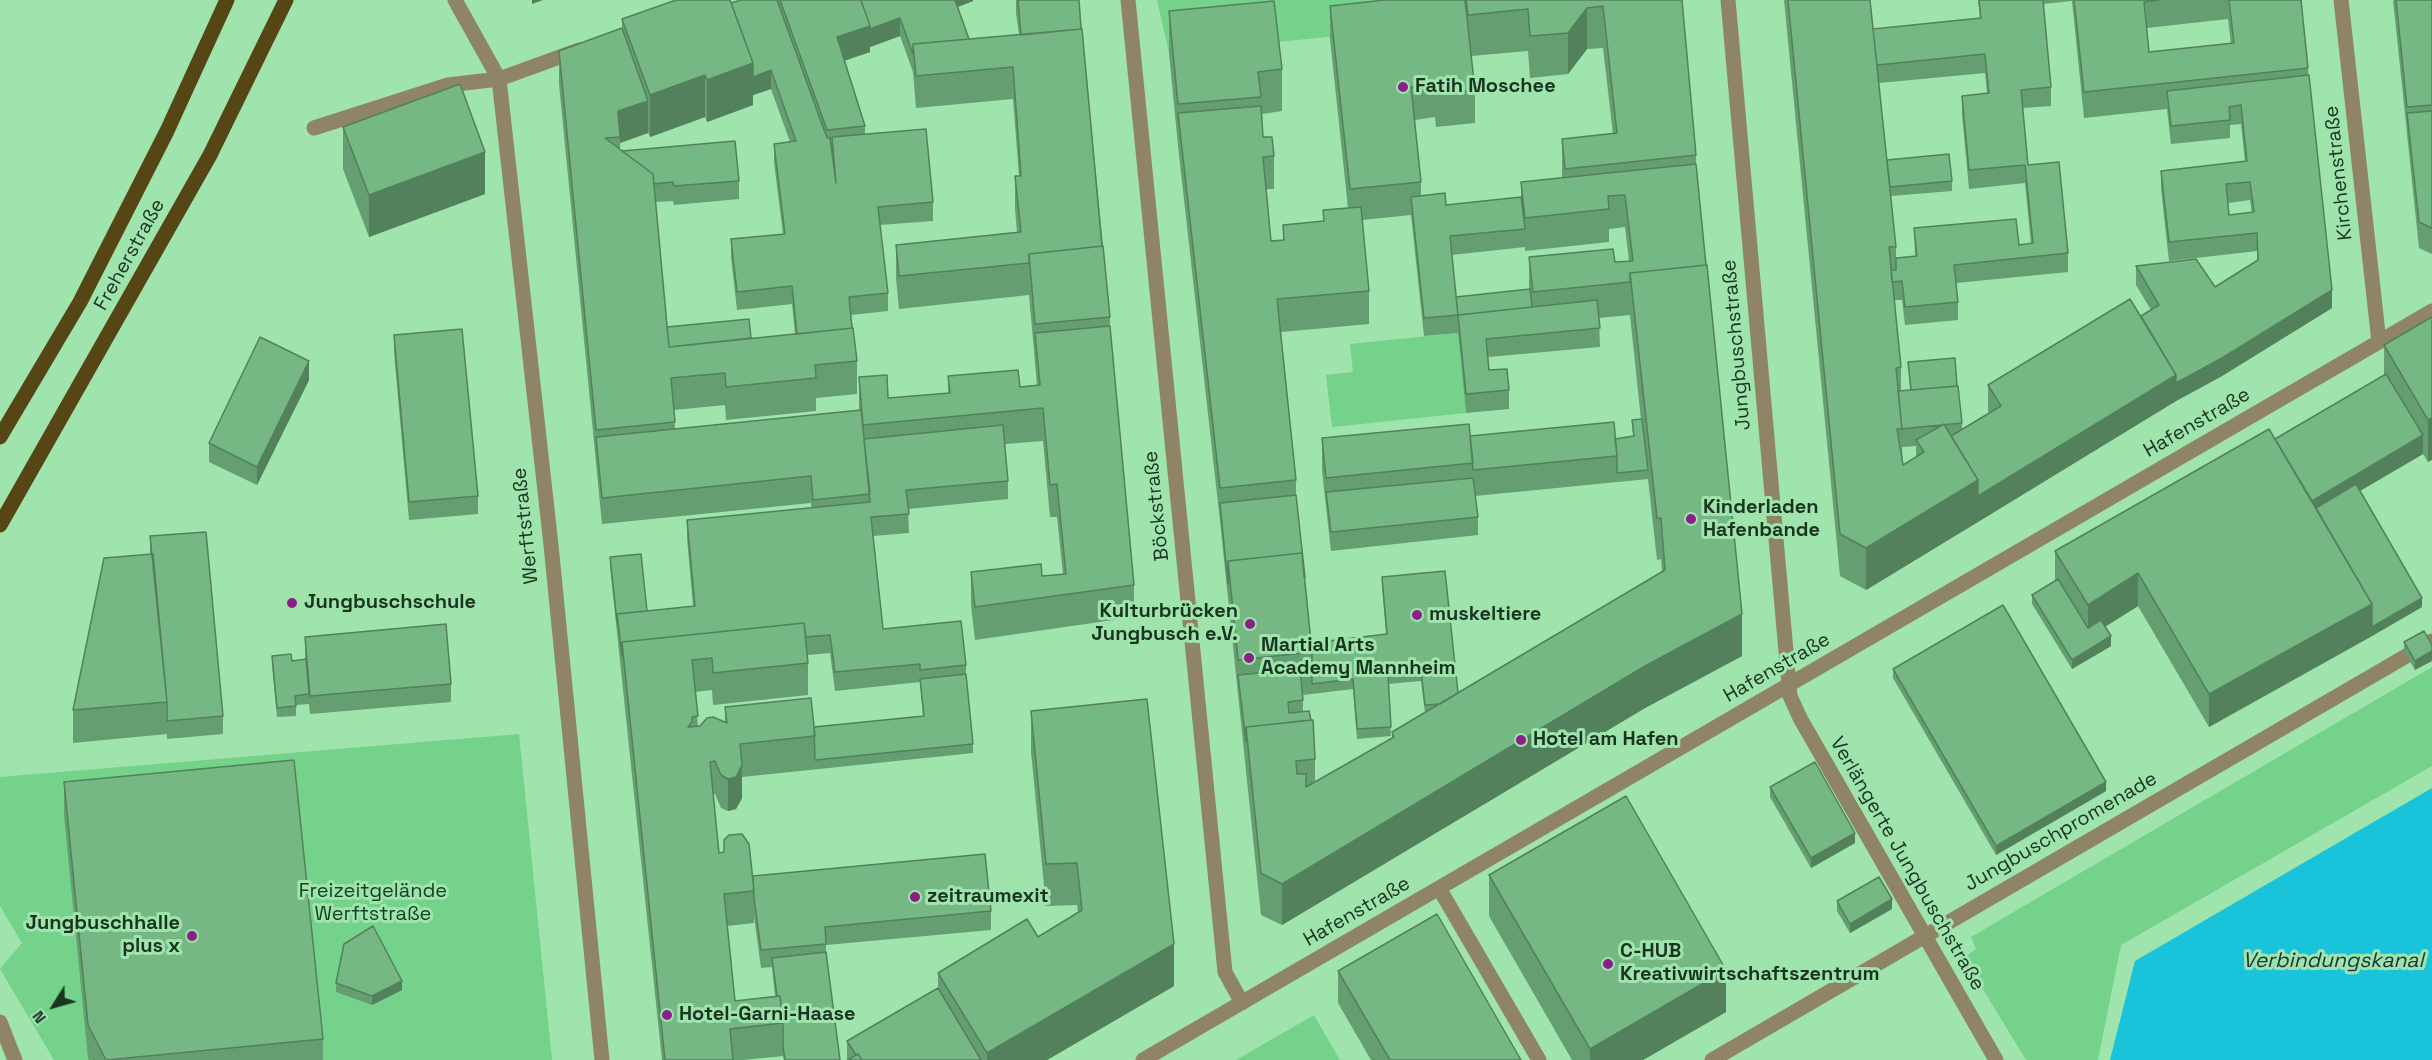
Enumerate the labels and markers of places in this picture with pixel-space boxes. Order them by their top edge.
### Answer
place label: Fatih Moschee [1415,75,1556,99]
marker: Fatih Moschee [1396,80,1410,94]
place label: Kinderladen Hafenbande [1703,496,1820,543]
marker: Kinderladen Hafenbande [1684,512,1698,526]
place label: Jungbuschschule [304,591,476,615]
marker: Jungbuschschule [285,596,299,610]
place label: Kulturbrücken Jungbusch e.V. [1091,600,1238,647]
place label: muskeltiere [1429,603,1541,627]
marker: muskeltiere [1410,608,1424,622]
marker: Kulturbrücken Jungbusch e.V. [1243,617,1257,631]
place label: Martial Arts Academy Mannheim [1261,634,1455,681]
marker: Martial Arts Academy Mannheim [1242,651,1256,665]
place label: Hotel am Hafen [1533,728,1679,752]
marker: Hotel am Hafen [1514,733,1528,747]
place label: zeitraumexit [927,885,1049,909]
marker: zeitraumexit [908,890,922,904]
place label: Jungbuschhalle plus x [25,912,180,959]
marker: Jungbuschhalle plus x [185,929,199,943]
place label: C-HUB Kreativwirtschaftszentrum [1620,940,1880,987]
marker: C-HUB Kreativwirtschaftszentrum [1601,957,1615,971]
place label: Hotel-Garni-Haase [679,1003,855,1027]
marker: Hotel-Garni-Haase [660,1008,674,1022]

